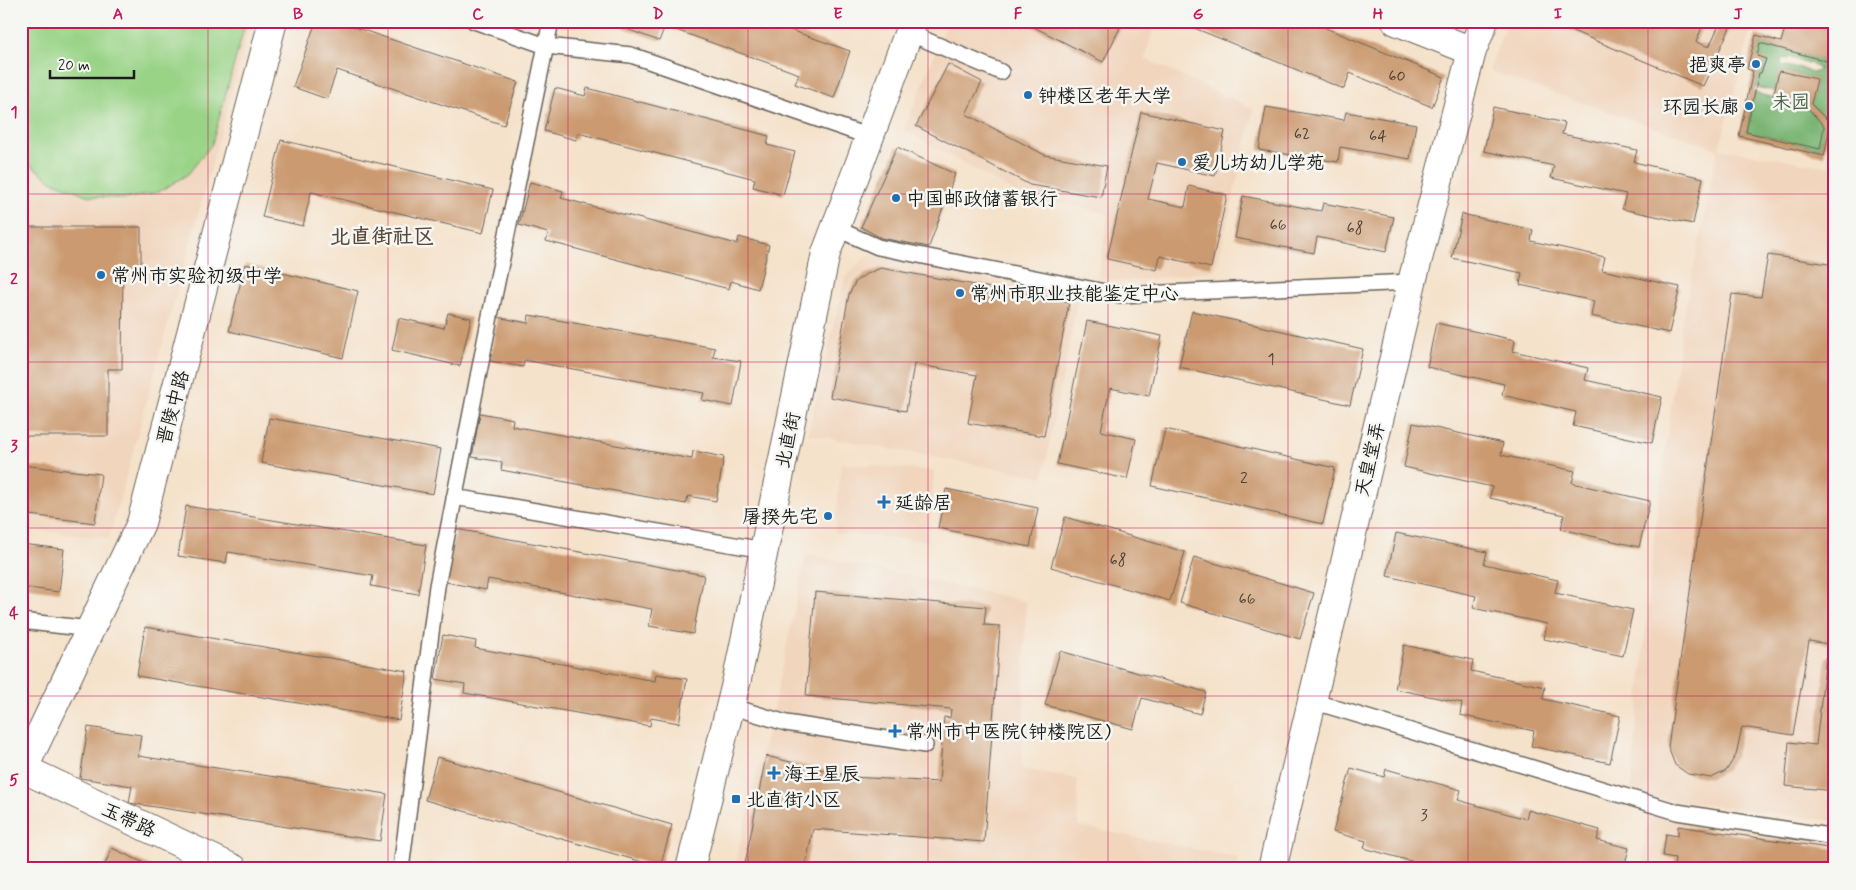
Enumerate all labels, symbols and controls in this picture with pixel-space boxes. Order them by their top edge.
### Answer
text: A [113,4,123,25]
text: B [293,4,303,25]
text: C [472,4,484,25]
text: D [652,4,664,25]
text: E [833,4,843,25]
text: F [1014,4,1023,25]
text: G [1193,4,1204,25]
text: H [1373,4,1384,25]
text: I [1554,4,1563,25]
text: J [1733,4,1743,25]
scale bar [50,48,134,80]
place label: 挹爽亭 [1689,53,1746,78]
text: 20 m [58,56,90,76]
marker: 挹爽亭 [1750,58,1762,70]
house number: 60 [1388,66,1406,87]
place label: 钟楼区老年大学 [1038,84,1171,109]
marker: 钟楼区老年大学 [1022,89,1034,101]
park label: 未园 [1772,90,1810,115]
place label: 环园长廊 [1663,95,1739,120]
marker: 环园长廊 [1743,100,1755,112]
text: 1 [10,102,18,123]
house number: 62 [1294,124,1310,145]
house number: 64 [1369,126,1387,147]
place label: 爱儿坊幼儿学苑 [1192,151,1325,176]
marker: 爱儿坊幼儿学苑 [1176,156,1188,168]
place label: 中国邮政储蓄银行 [906,187,1058,212]
marker: 中国邮政储蓄银行 [890,192,902,204]
house number: 66 [1269,215,1287,236]
house number: 68 [1347,218,1363,239]
district label: 北直街社区 [330,223,435,251]
place label: 常州市实验初级中学 [111,264,282,289]
text: 2 [10,269,18,290]
marker: 常州市实验初级中学 [95,269,107,281]
place label: 常州市职业技能鉴定中心 [970,282,1179,307]
marker: 常州市职业技能鉴定中心 [954,287,966,299]
house number: 1 [1267,349,1275,370]
street label: 晋陵中路 [152,367,195,447]
street label: 北直街 [770,410,807,471]
street label: 天皇堂弄 [1350,419,1391,499]
text: 3 [10,436,18,457]
house number: 2 [1240,468,1248,489]
place label: 延龄居 [895,491,952,516]
marker: 延龄居 [877,495,891,509]
place label: 屠揆先宅 [742,505,818,530]
marker: 屠揆先宅 [822,510,834,522]
house number: 68 [1110,550,1126,571]
house number: 66 [1238,589,1256,610]
text: 4 [9,603,19,624]
place label: 常州市中医院(钟楼院区) [906,720,1111,745]
marker: 常州市中医院(钟楼院区) [888,724,902,738]
place label: 海王星辰 [784,762,860,787]
marker: 海王星辰 [768,767,780,779]
text: 5 [9,770,19,791]
place label: 北直街小区 [746,788,841,813]
marker: 北直街小区 [730,793,742,805]
street label: 玉带路 [97,797,159,844]
house number: 3 [1420,805,1428,826]

